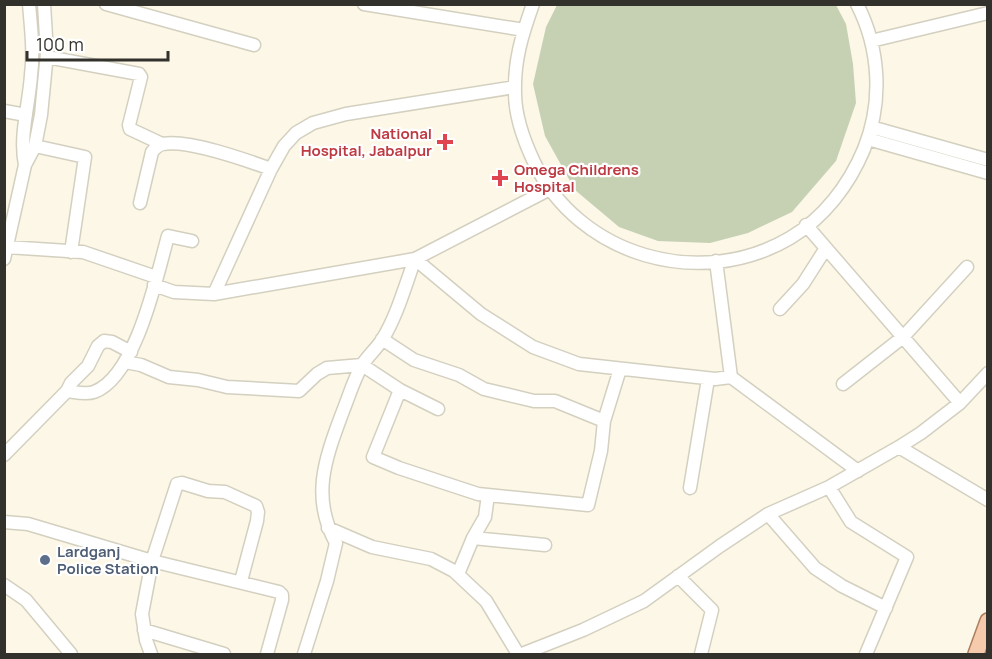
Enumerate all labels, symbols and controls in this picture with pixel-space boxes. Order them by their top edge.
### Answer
scale bar [27,24,168,62]
text: 100 m [36,32,84,56]
place label: National Hospital, Jabalpur [301,123,432,161]
marker: National Hospital, Jabalpur [436,133,454,151]
place label: Omega Childrens Hospital [514,159,639,197]
marker: Omega Childrens Hospital [491,169,509,187]
place label: Lardganj Police Station [57,541,159,579]
marker: Lardganj Police Station [38,553,52,567]

